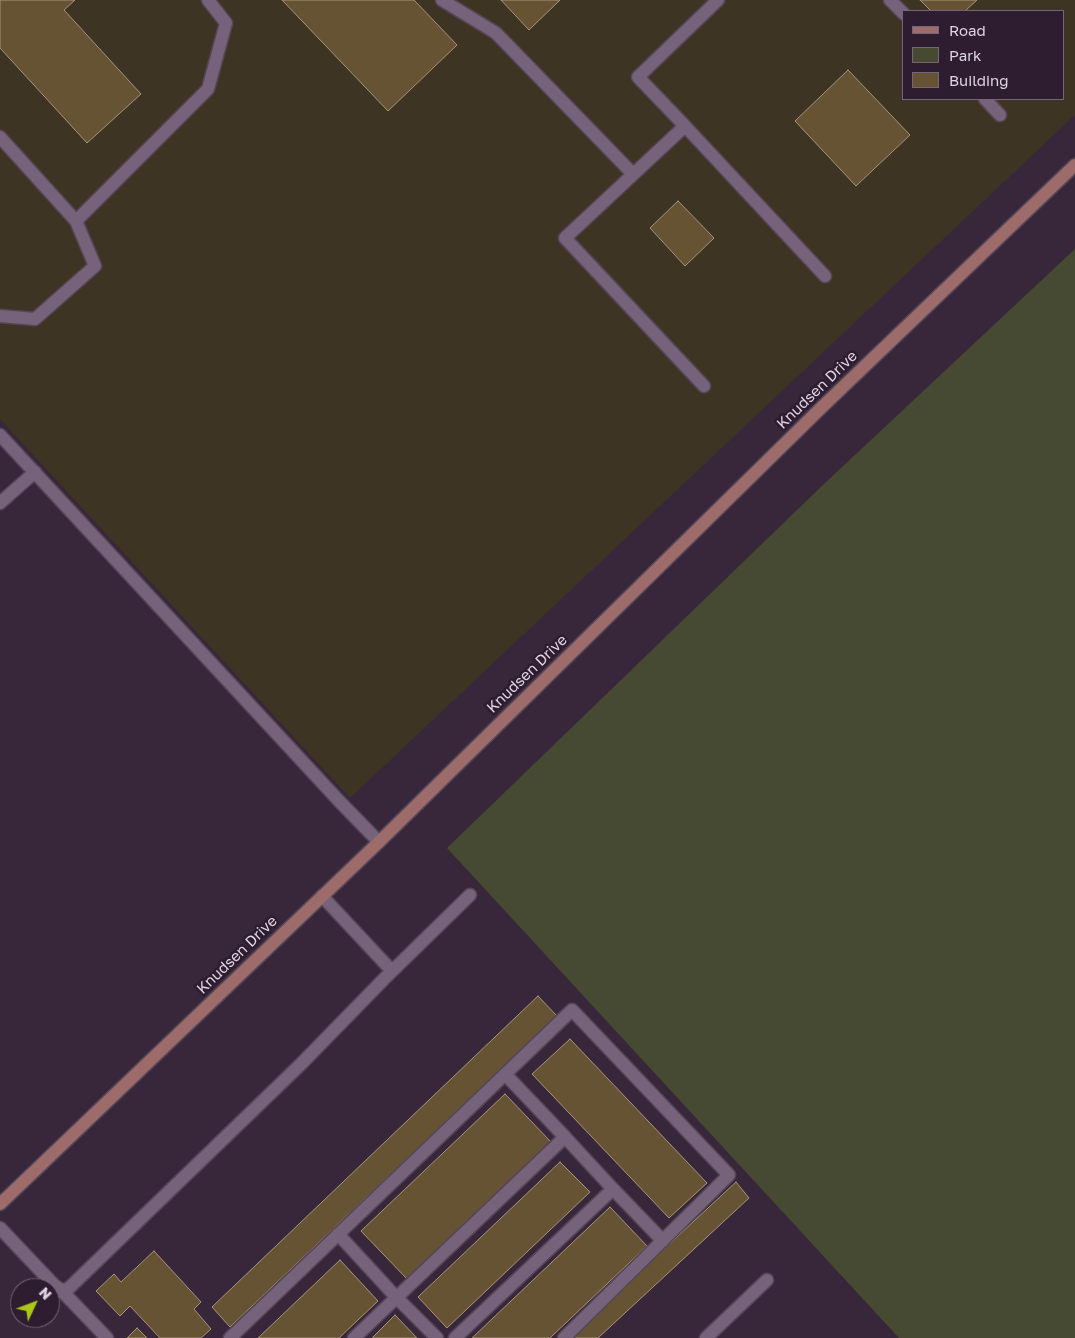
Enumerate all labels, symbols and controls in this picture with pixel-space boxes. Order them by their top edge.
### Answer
legend [902,10,1065,100]
text: Road [949,21,986,39]
text: Park [949,46,981,64]
text: Building [949,71,1009,89]
street label: Knudsen Drive [773,347,861,433]
street label: Knudsen Drive [483,631,571,717]
street label: Knudsen Drive [193,912,281,998]
north arrow [10,1278,60,1328]
text: N [36,1283,55,1303]

